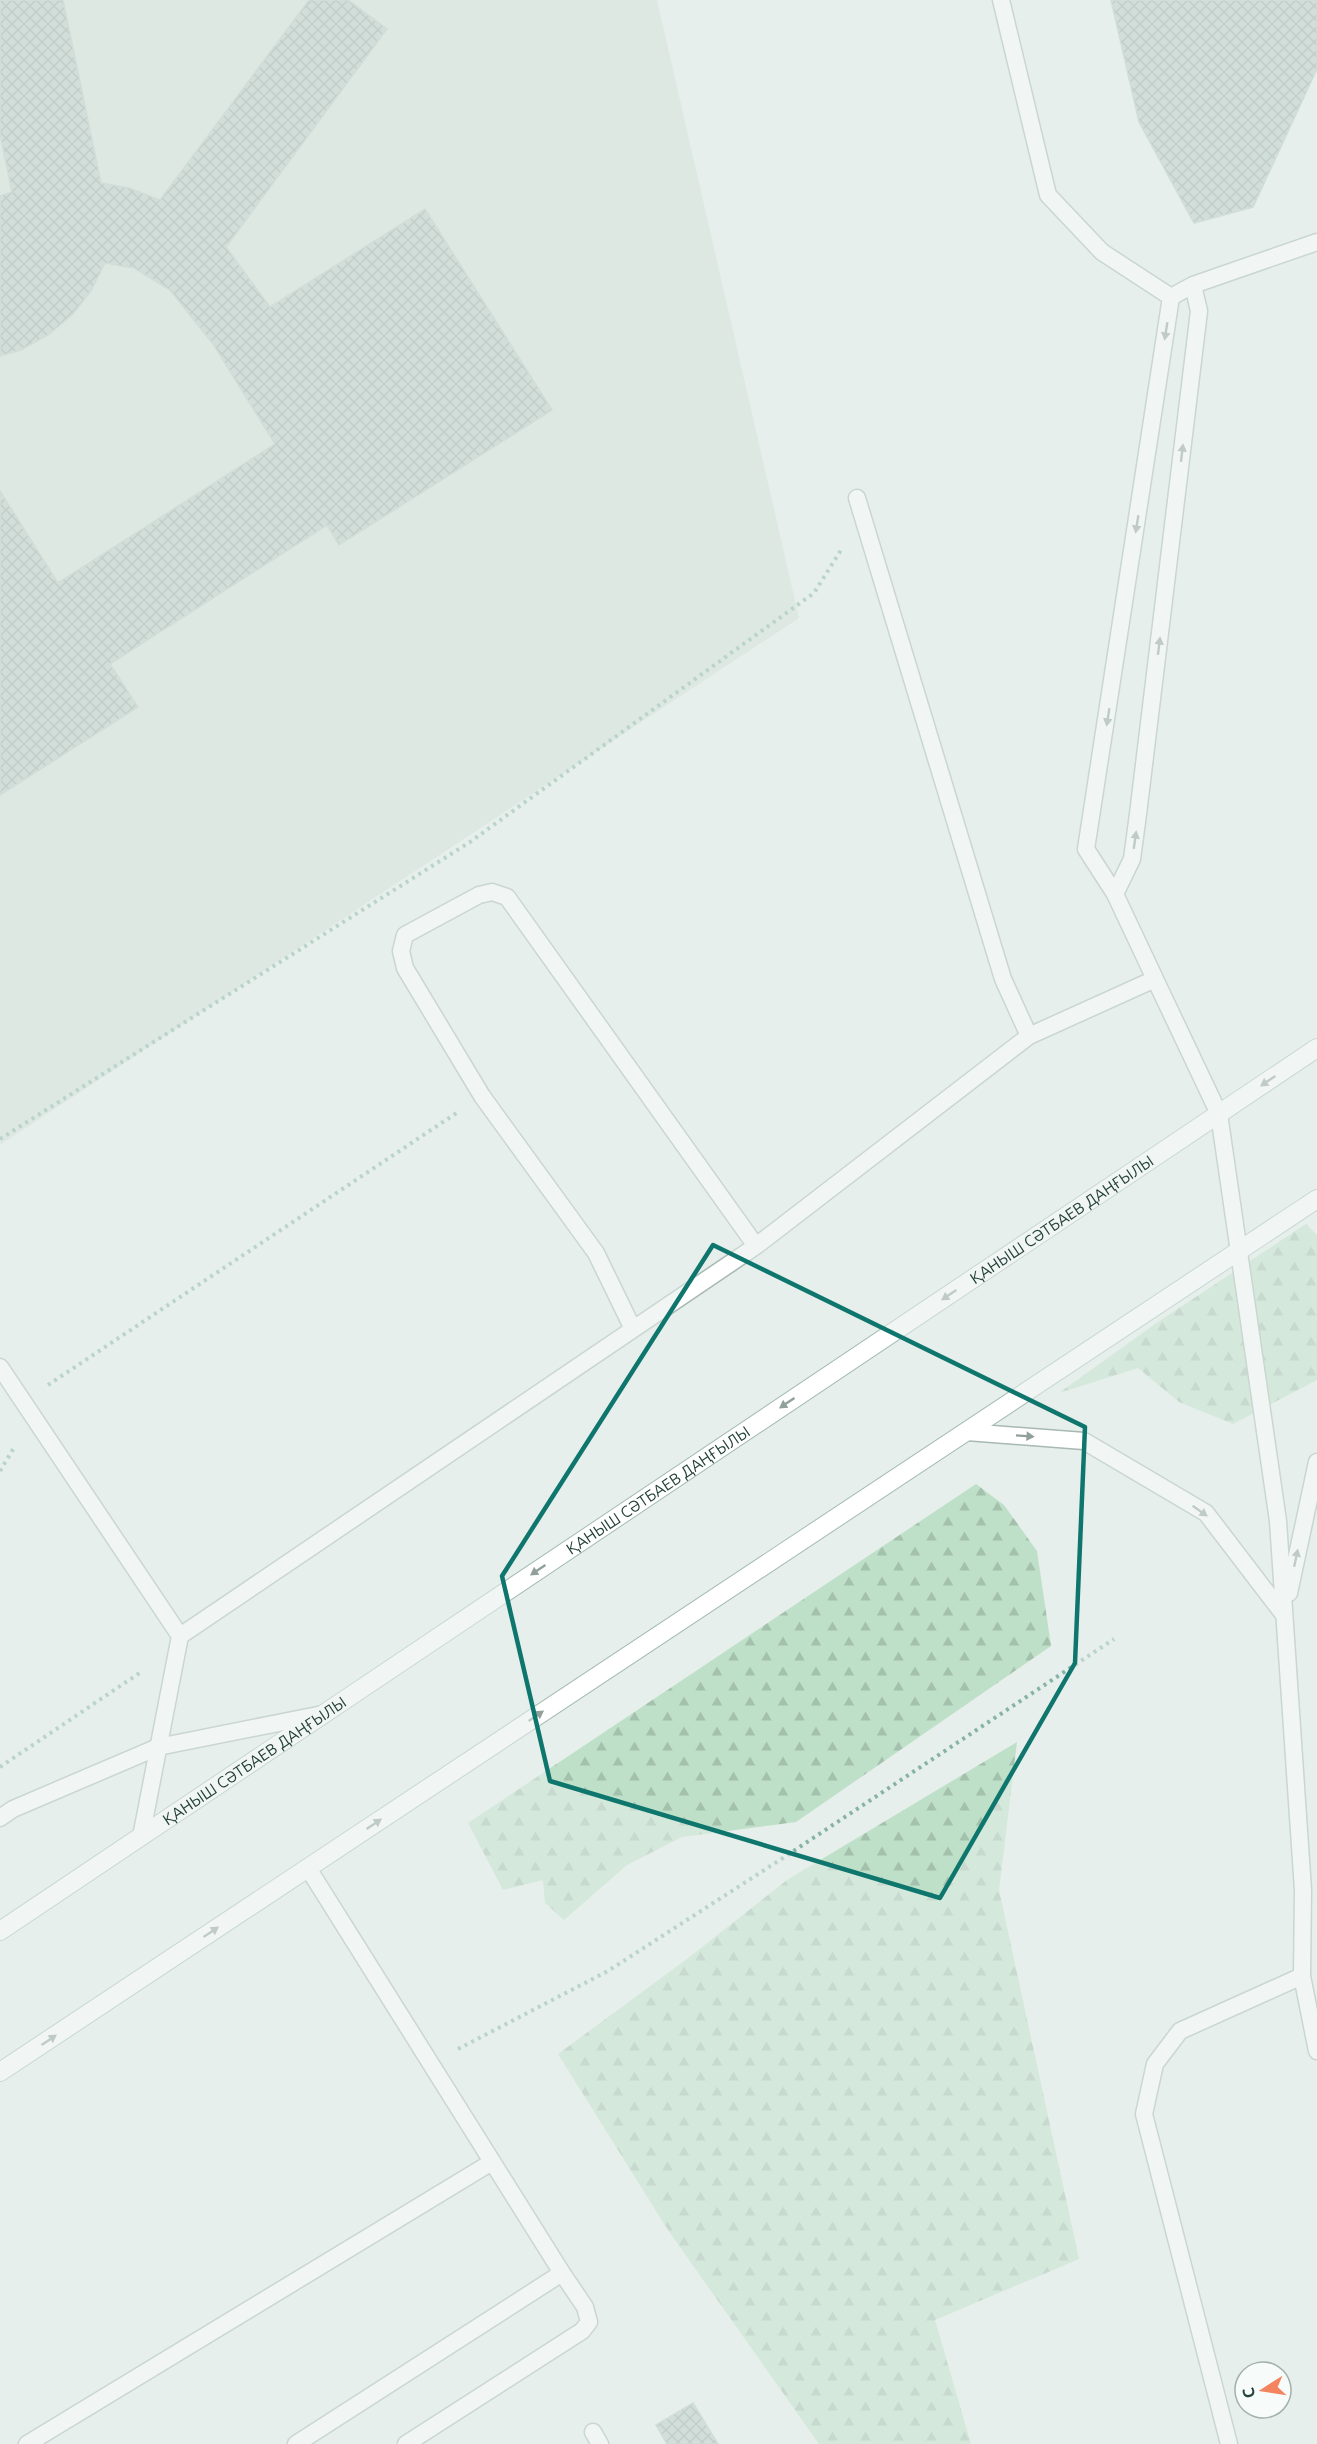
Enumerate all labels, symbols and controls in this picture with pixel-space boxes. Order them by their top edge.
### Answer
one-way arrow [1162,322,1171,341]
one-way arrow [1177,443,1186,462]
one-way arrow [1133,514,1142,533]
one-way arrow [1154,637,1163,656]
one-way arrow [1104,707,1113,726]
one-way arrow [1130,830,1139,849]
one-way arrow [1261,1075,1277,1087]
street label: ҚАНЫШ СӘТБАЕВ ДАҢҒЫЛЫ [966,1151,1157,1287]
one-way arrow [941,1289,958,1300]
one-way arrow [780,1397,796,1409]
street label: ҚАНЫШ СӘТБАЕВ ДАҢҒЫЛЫ [563,1422,753,1558]
one-way arrow [1015,1431,1034,1441]
one-way arrow [1191,1505,1207,1517]
one-way arrow [1292,1548,1302,1567]
one-way arrow [530,1564,546,1575]
street label: ҚАНЫШ СӘТБАЕВ ДАҢҒЫЛЫ [159,1693,349,1828]
one-way arrow [528,1711,545,1722]
one-way arrow [366,1819,382,1830]
one-way arrow [203,1926,219,1938]
one-way arrow [41,2034,57,2045]
north arrow [1233,2360,1293,2420]
text: С [1238,2386,1258,2400]

